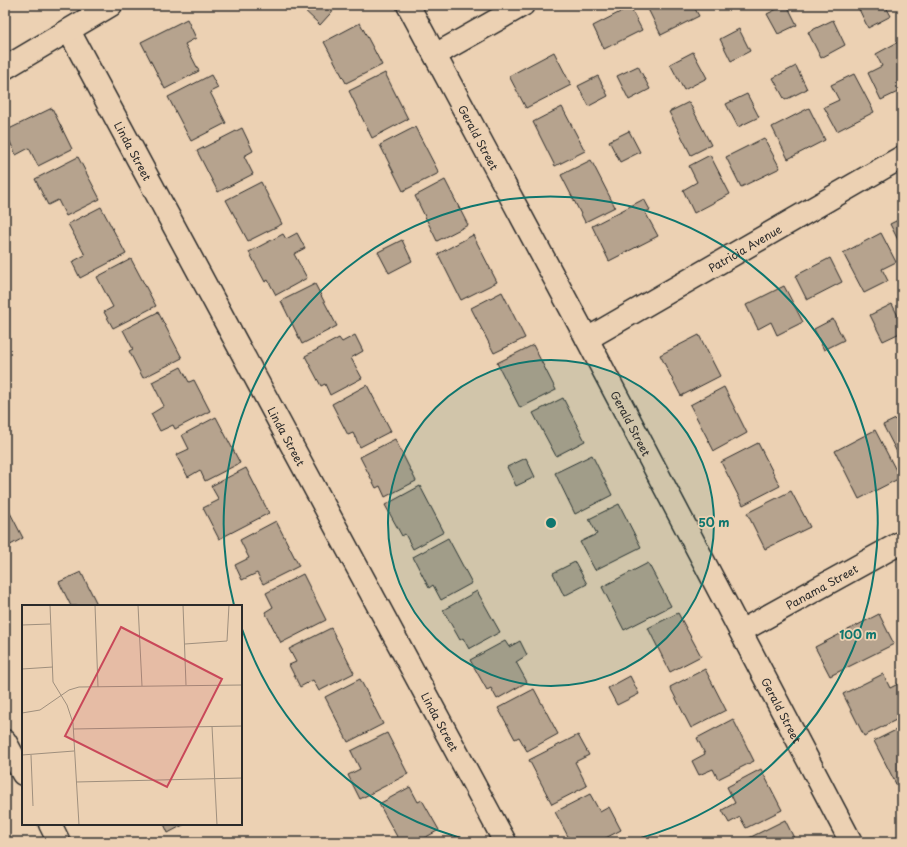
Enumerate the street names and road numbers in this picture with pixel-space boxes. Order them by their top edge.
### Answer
street label: Gerald Street [454,102,504,173]
street label: Linda Street [110,118,157,184]
street label: Patricia Avenue [705,220,784,276]
street label: Gerald Street [607,387,656,459]
street label: Linda Street [264,403,310,469]
street label: Panama Street [782,559,861,613]
street label: Gerald Street [758,674,806,746]
street label: Linda Street [417,689,463,755]

